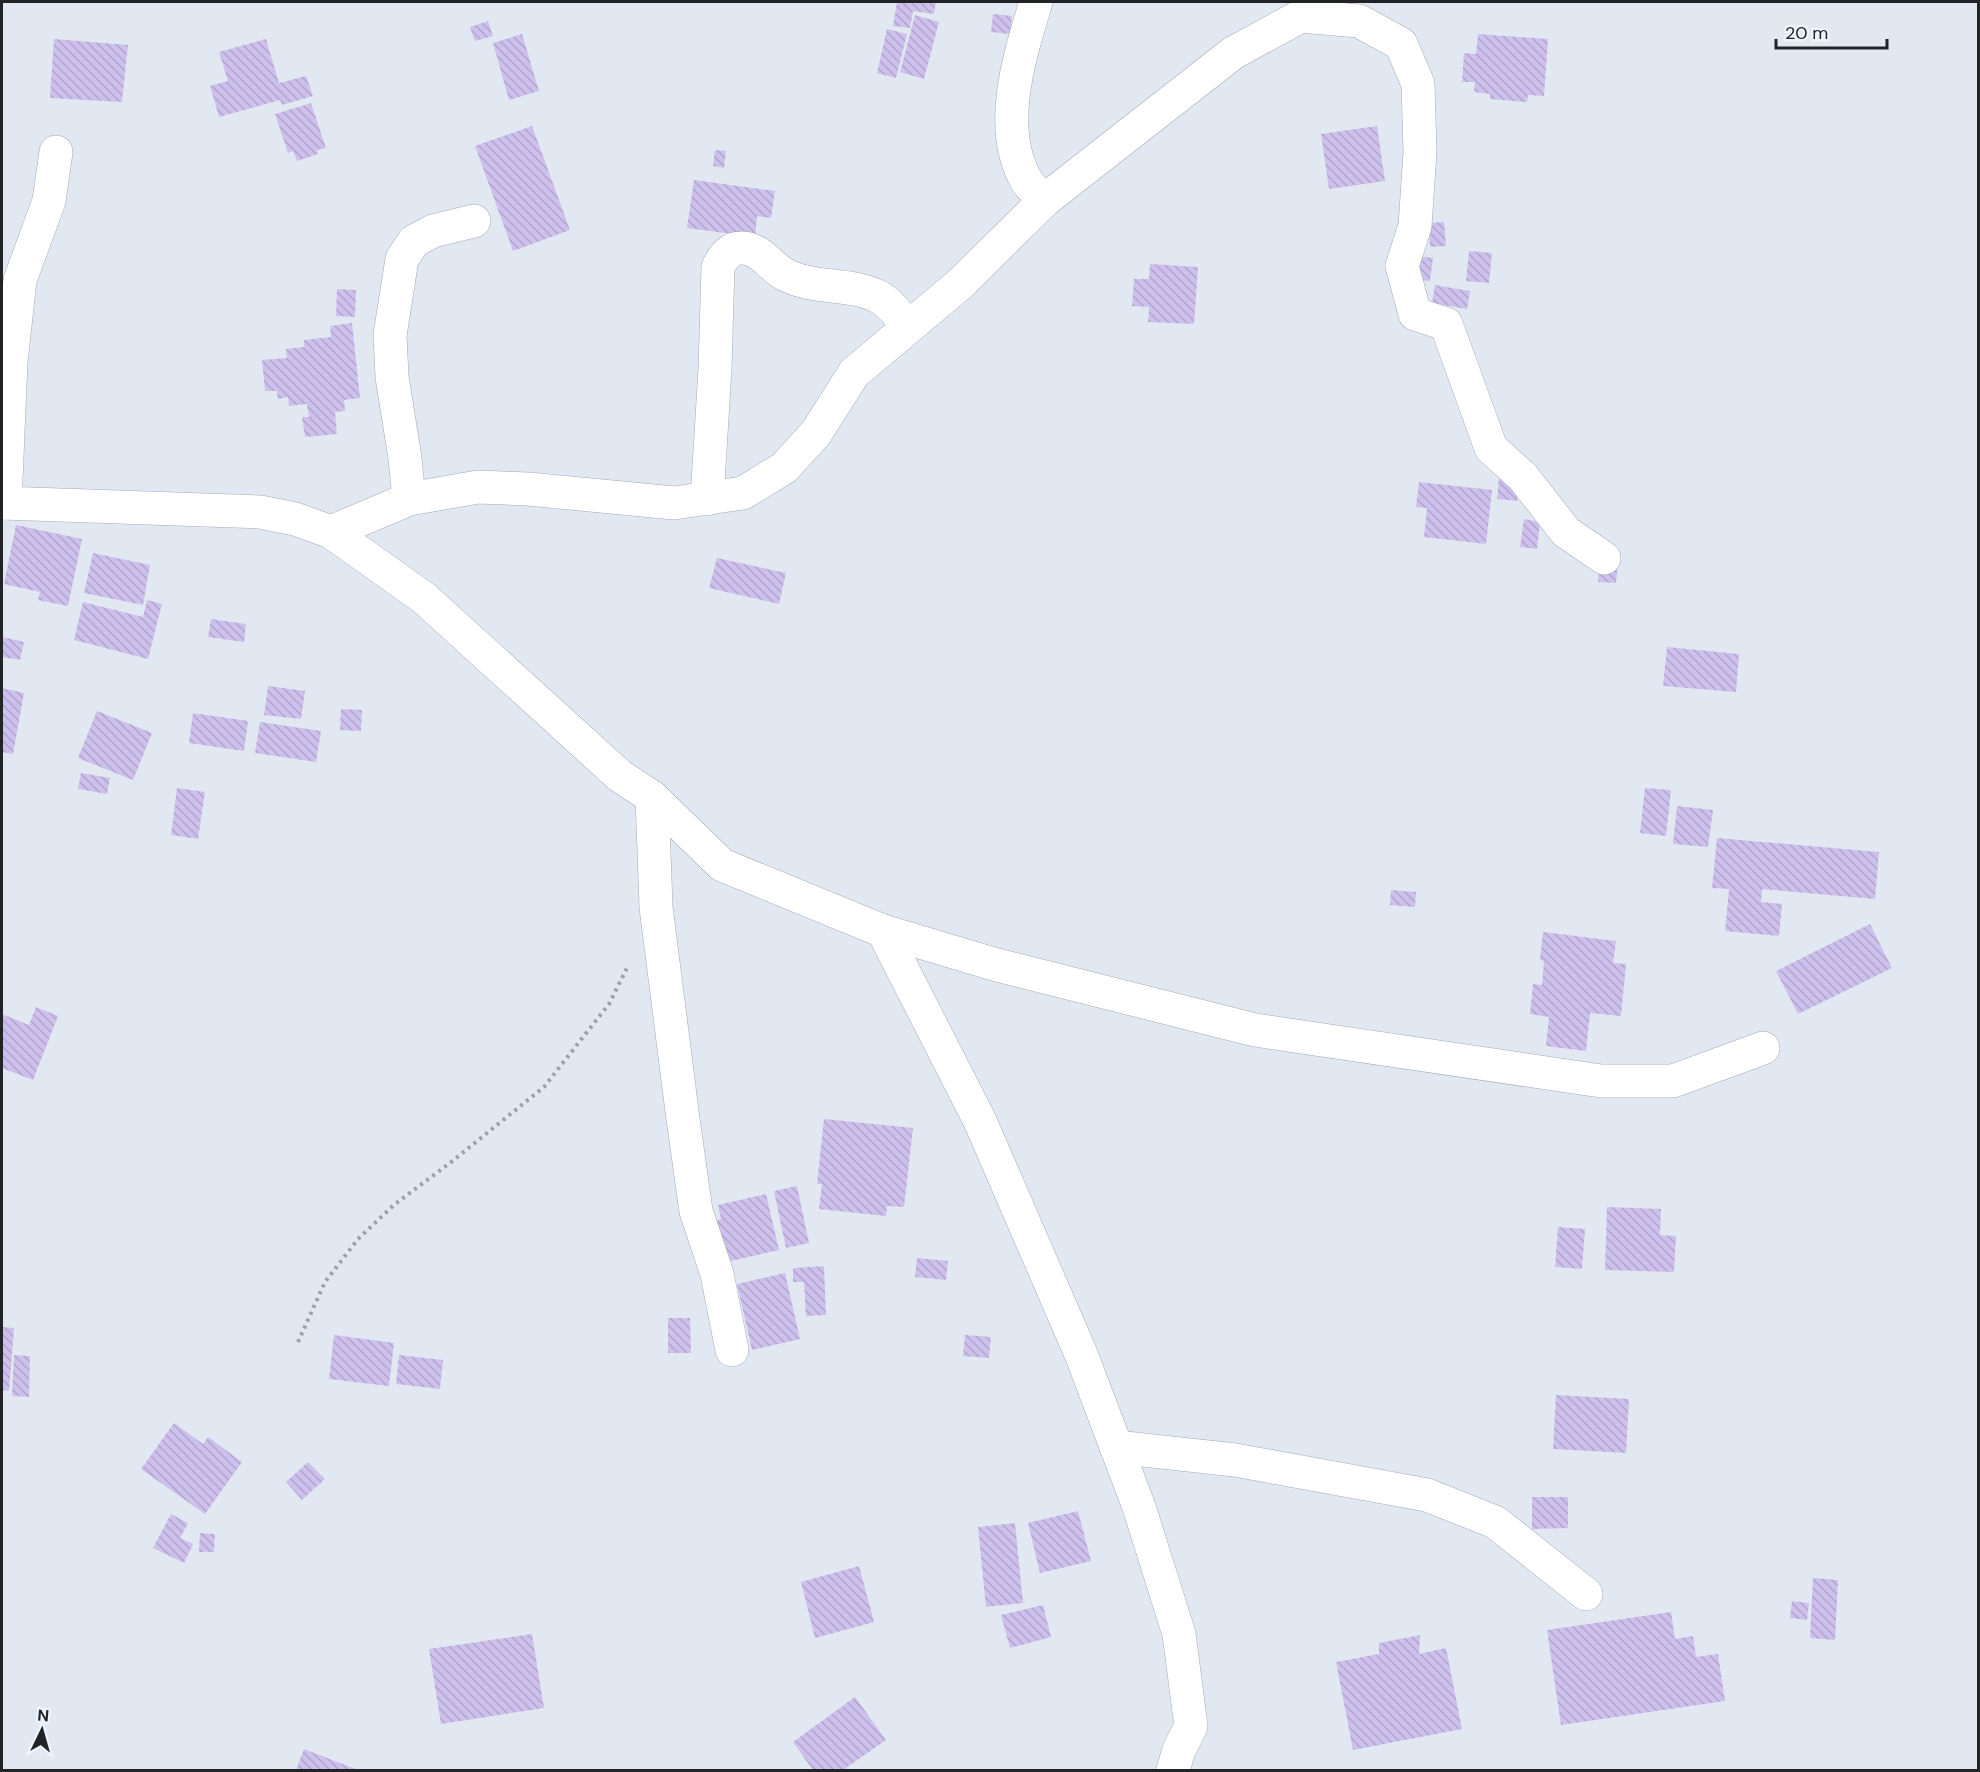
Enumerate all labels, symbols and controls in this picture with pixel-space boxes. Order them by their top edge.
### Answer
scale bar [1776,12,1887,50]
text: 20 m [1785,21,1828,45]
north arrow [12,1700,72,1760]
text: N [37,1705,50,1727]

